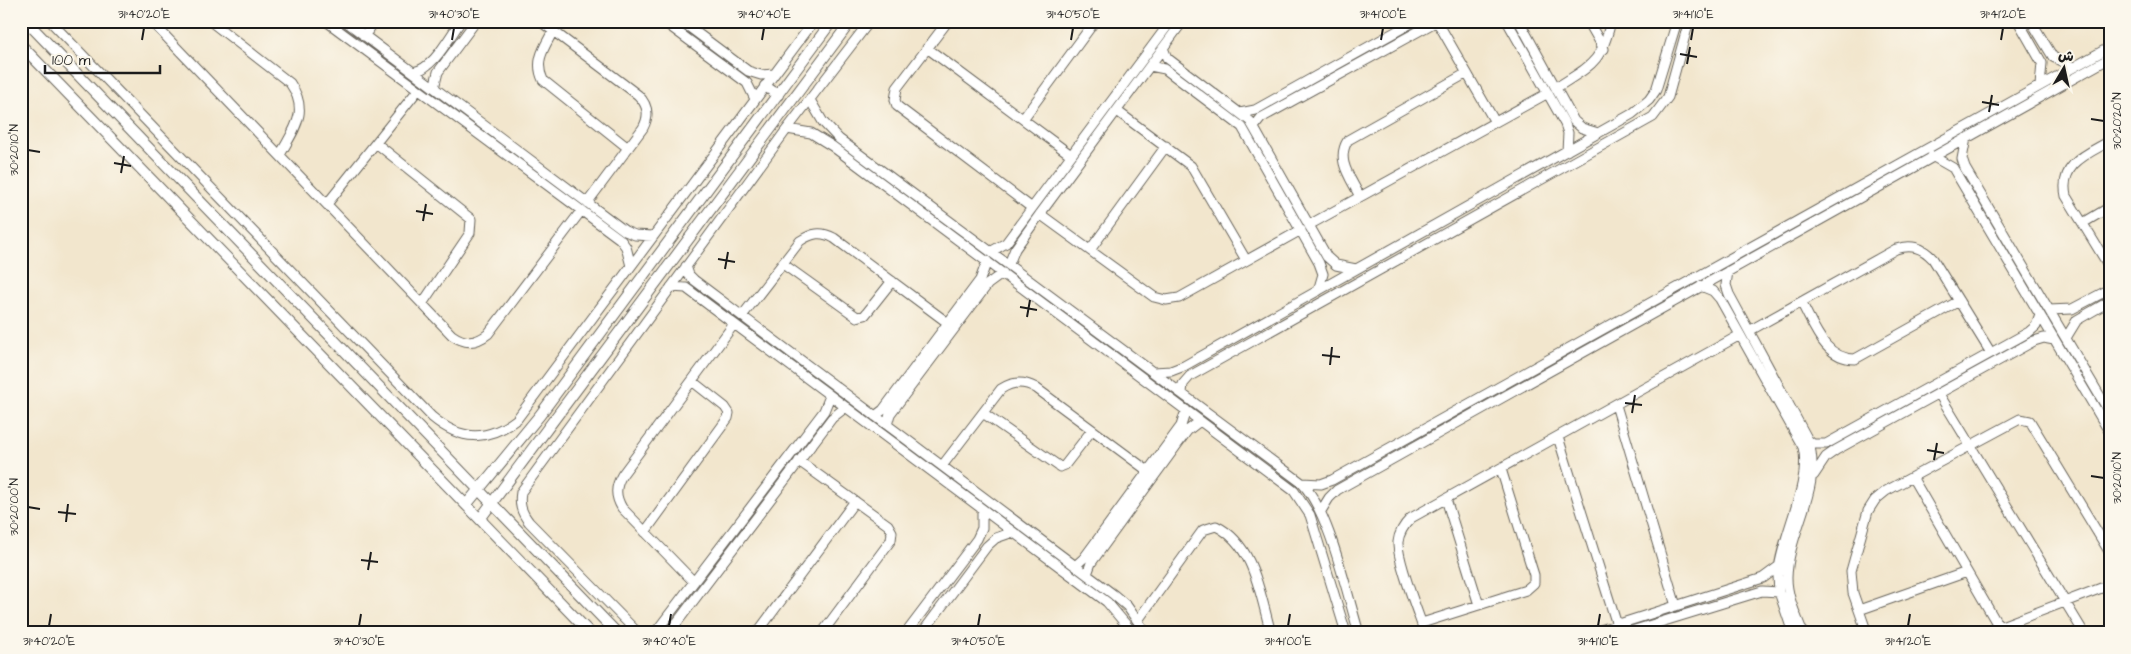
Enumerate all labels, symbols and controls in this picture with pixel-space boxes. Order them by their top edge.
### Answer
text: 31°40'20"E [118,6,170,23]
text: 31°40'30"E [428,6,480,23]
text: 31°40'40"E [737,6,791,23]
text: 31°40'50"E [1046,6,1100,23]
text: 31°41'00"E [1359,6,1407,23]
text: 31°41'10"E [1673,6,1713,23]
text: 31°41'20"E [1980,6,2026,23]
scale bar [45,42,160,74]
north arrow [2038,42,2088,92]
text: ش [2057,45,2075,67]
text: 100 m [52,50,91,71]
text: 30°20'20"N [2109,92,2126,150]
text: 30°20'10"N [6,123,23,176]
text: 30°20'10"N [2109,451,2126,504]
text: 30°20'00"N [6,477,23,536]
text: 31°40'20"E [23,633,75,650]
text: 31°40'30"E [333,633,385,650]
text: 31°40'40"E [642,633,696,650]
text: 31°40'50"E [951,633,1005,650]
text: 31°41'00"E [1264,633,1312,650]
text: 31°41'10"E [1578,633,1618,650]
text: 31°41'20"E [1885,633,1931,650]

